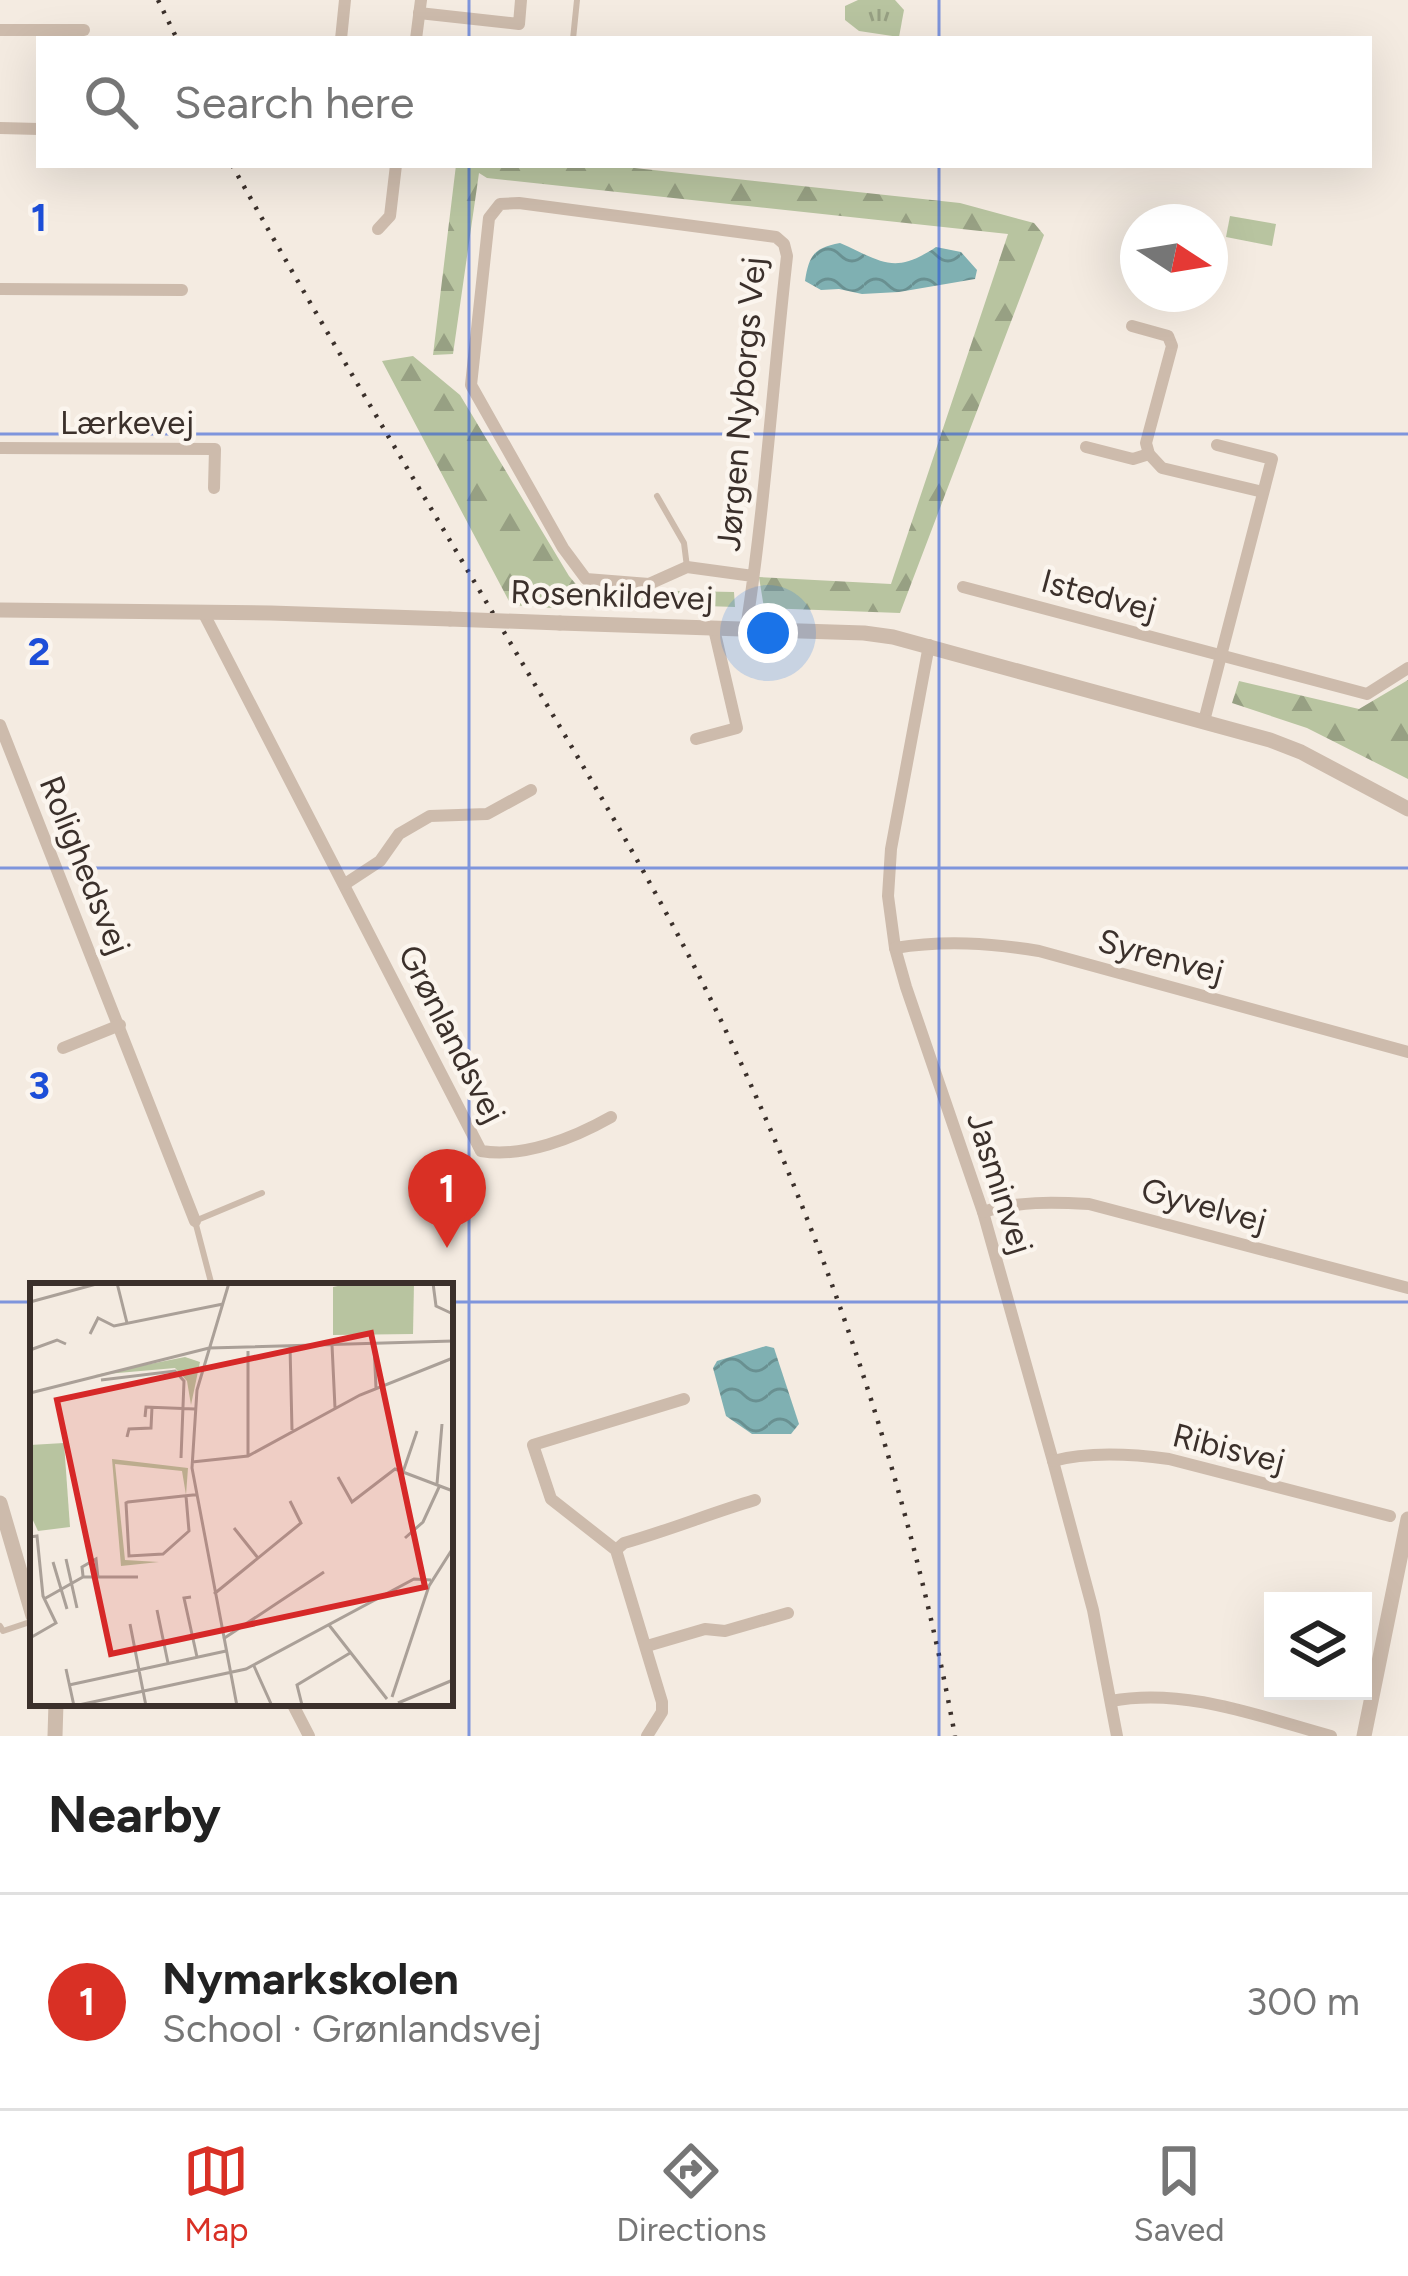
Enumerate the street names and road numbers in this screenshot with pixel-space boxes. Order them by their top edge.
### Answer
street label: Jørgen Nyborgs Vej [709,255,773,553]
street label: Lærkevej [60,403,194,442]
street label: Istedvej [1037,561,1161,629]
street label: Rosenkildevej [510,572,714,618]
street label: Rolighedsvej [32,770,138,960]
street label: Syrenvej [1094,921,1228,991]
street label: Grønlandsvej [390,938,514,1130]
street label: Jasminvej [959,1107,1041,1259]
street label: Gyvelvej [1137,1170,1271,1240]
street label: Ribisvej [1169,1415,1289,1481]

